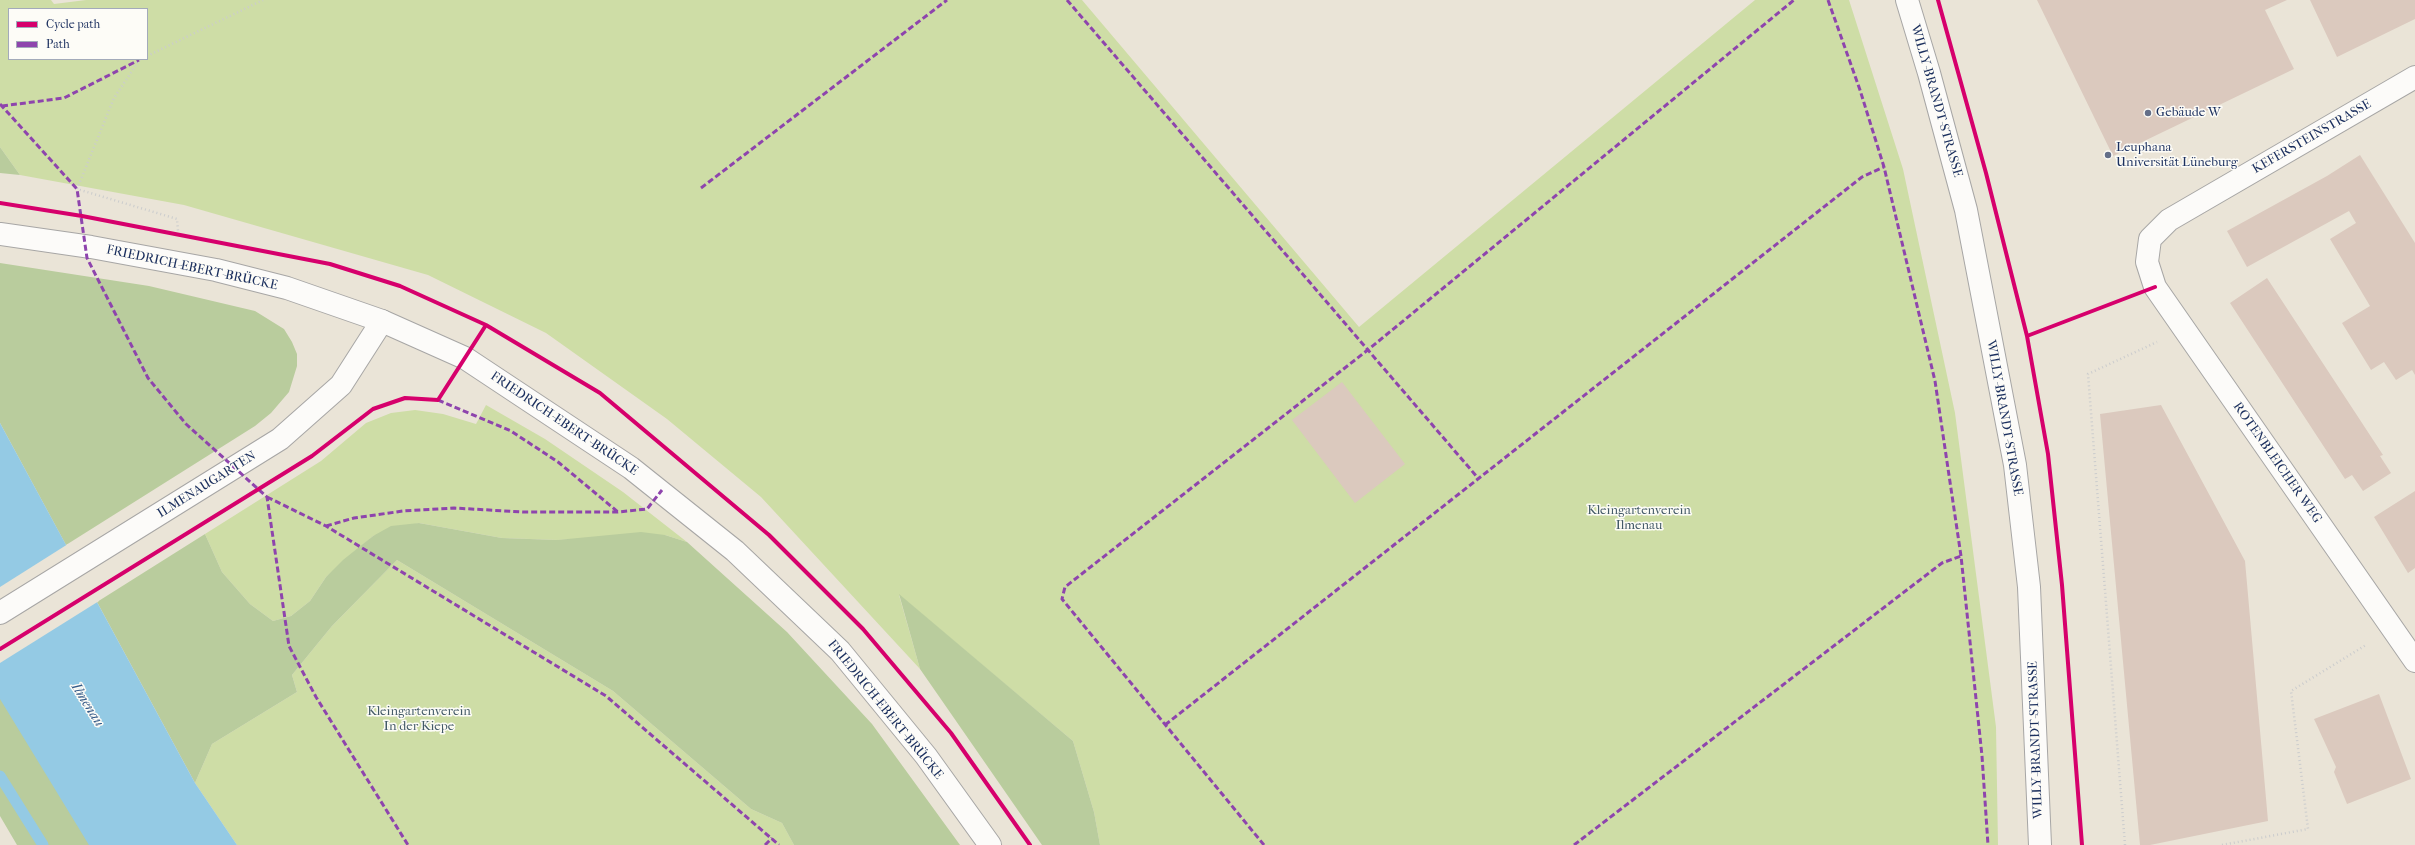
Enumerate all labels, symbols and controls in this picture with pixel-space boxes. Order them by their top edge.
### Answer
legend [8,8,148,60]
text: Cycle path [46,17,100,31]
street label: WILLY-BRANDT-STRASSE [1907,23,1965,179]
text: Path [46,37,70,51]
street label: KEFERSTEINSTRASSE [2250,97,2374,177]
place label: Gebäude W [2156,105,2221,121]
marker: Gebäude W [2143,108,2153,118]
place label: Leuphana Universität Lüneburg [2116,140,2238,171]
marker: Leuphana Universität Lüneburg [2103,150,2113,160]
street label: FRIEDRICH-EBERT-BRÜCKE [105,242,279,294]
street label: WILLY-BRANDT-STRASSE [1983,339,2025,497]
street label: FRIEDRICH-EBERT-BRÜCKE [487,369,641,479]
street label: ROTENBLEICHER WEG [2229,400,2325,526]
street label: ILMENAUGARTEN [155,448,259,522]
park label: Kleingartenverein Ilmenau [1587,503,1691,534]
street label: FRIEDRICH-EBERT-BRÜCKE [824,637,946,783]
street label: WILLY-BRANDT-STRASSE [2025,661,2047,819]
water label: Ilmenau [67,680,107,730]
park label: Kleingartenverein In der Kiepe [367,704,471,735]

